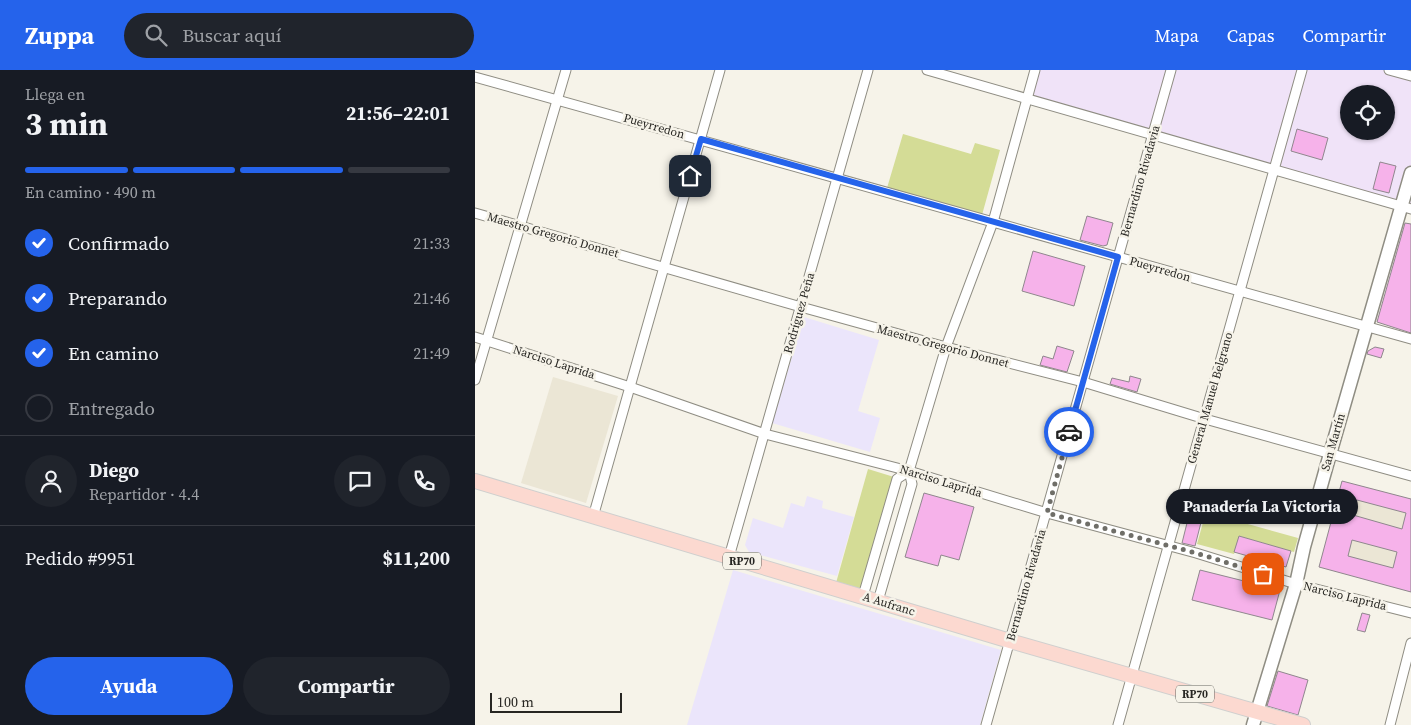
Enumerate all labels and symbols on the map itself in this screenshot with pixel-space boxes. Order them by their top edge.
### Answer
street label: Pueyrredon [622,110,686,142]
street label: Bernardino Rivadavia [1116,122,1164,239]
pin [669,155,711,197]
street label: Maestro Gregorio Donnet [485,209,621,261]
street label: Pueyrredon [1128,253,1192,285]
street label: Rodríguez Peña [780,270,818,355]
street label: Maestro Gregorio Donnet [875,321,1011,371]
street label: General Manuel Belgrano [1184,330,1237,466]
street label: Narciso Laprida [511,341,598,383]
courier [1044,407,1094,457]
street label: San Martín [1317,411,1349,473]
street label: Narciso Laprida [898,461,985,501]
callout: Panadería La Victoria [1167,489,1359,524]
street label: Bernardino Rivadavia [1002,526,1050,643]
road number: RP70 [723,552,761,570]
pin [1242,553,1284,595]
street label: Narciso Laprida [1302,578,1389,614]
street label: A Aufranc [861,588,917,620]
road number: RP70 [1176,686,1214,702]
scale bar [490,690,623,713]

